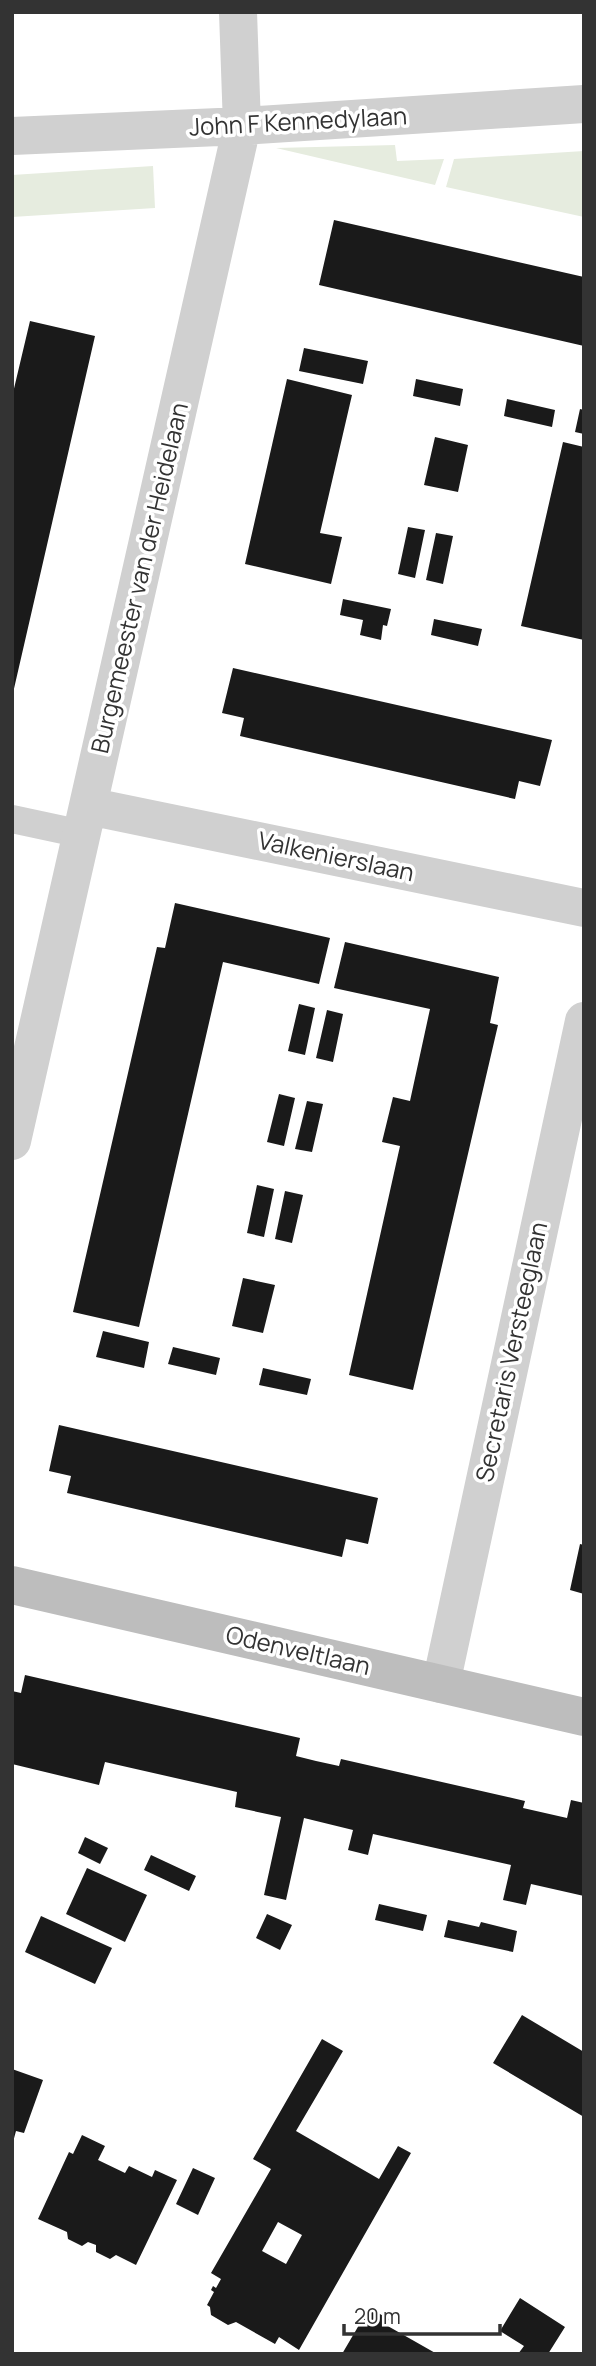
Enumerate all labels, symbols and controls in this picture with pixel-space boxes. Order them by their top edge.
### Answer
street label: John F Kennedylaan [188,98,408,143]
street label: Burgemeester van der Heidelaan [82,399,195,756]
street label: Valkenierslaan [255,823,417,888]
street label: Secretaris Versteeglaan [467,1219,554,1485]
street label: Odenveltlaan [223,1617,374,1682]
scale bar [344,2292,500,2336]
text: 20 m [354,2302,401,2330]

